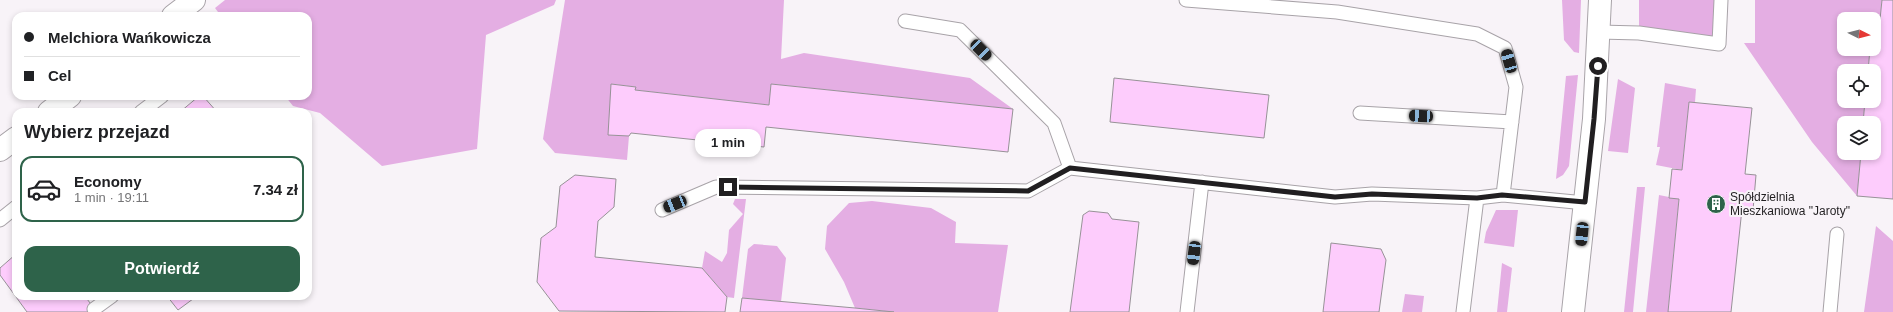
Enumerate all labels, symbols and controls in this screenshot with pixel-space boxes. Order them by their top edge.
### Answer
north arrow [1837,12,1881,56]
map controls [1837,12,1881,160]
text: Melchiora Wańkowicza [48,29,211,46]
car [968,37,994,63]
car [1500,48,1518,74]
route start [1589,57,1607,75]
button: locate [1837,64,1881,108]
text: Cel [48,67,71,84]
car [1409,109,1433,123]
button: layers [1837,116,1881,160]
text: Wybierz przejazd [24,122,170,142]
callout: 1 min [695,129,761,157]
text: 1 min [711,135,745,150]
icon: car [26,171,62,207]
text: Economy [74,173,142,190]
route end [719,178,737,196]
text: 7.34 zł [253,181,298,198]
text: 1 min · 19:11 [74,190,149,205]
place label: Spółdzielnia Mieszkaniowa "Jaroty" [1730,190,1850,218]
building icon: Spółdzielnia Mieszkaniowa "Jaroty" [1705,193,1727,215]
car [662,194,688,214]
car [1575,221,1589,247]
car [1187,240,1201,266]
button: Potwierdź [24,246,300,292]

